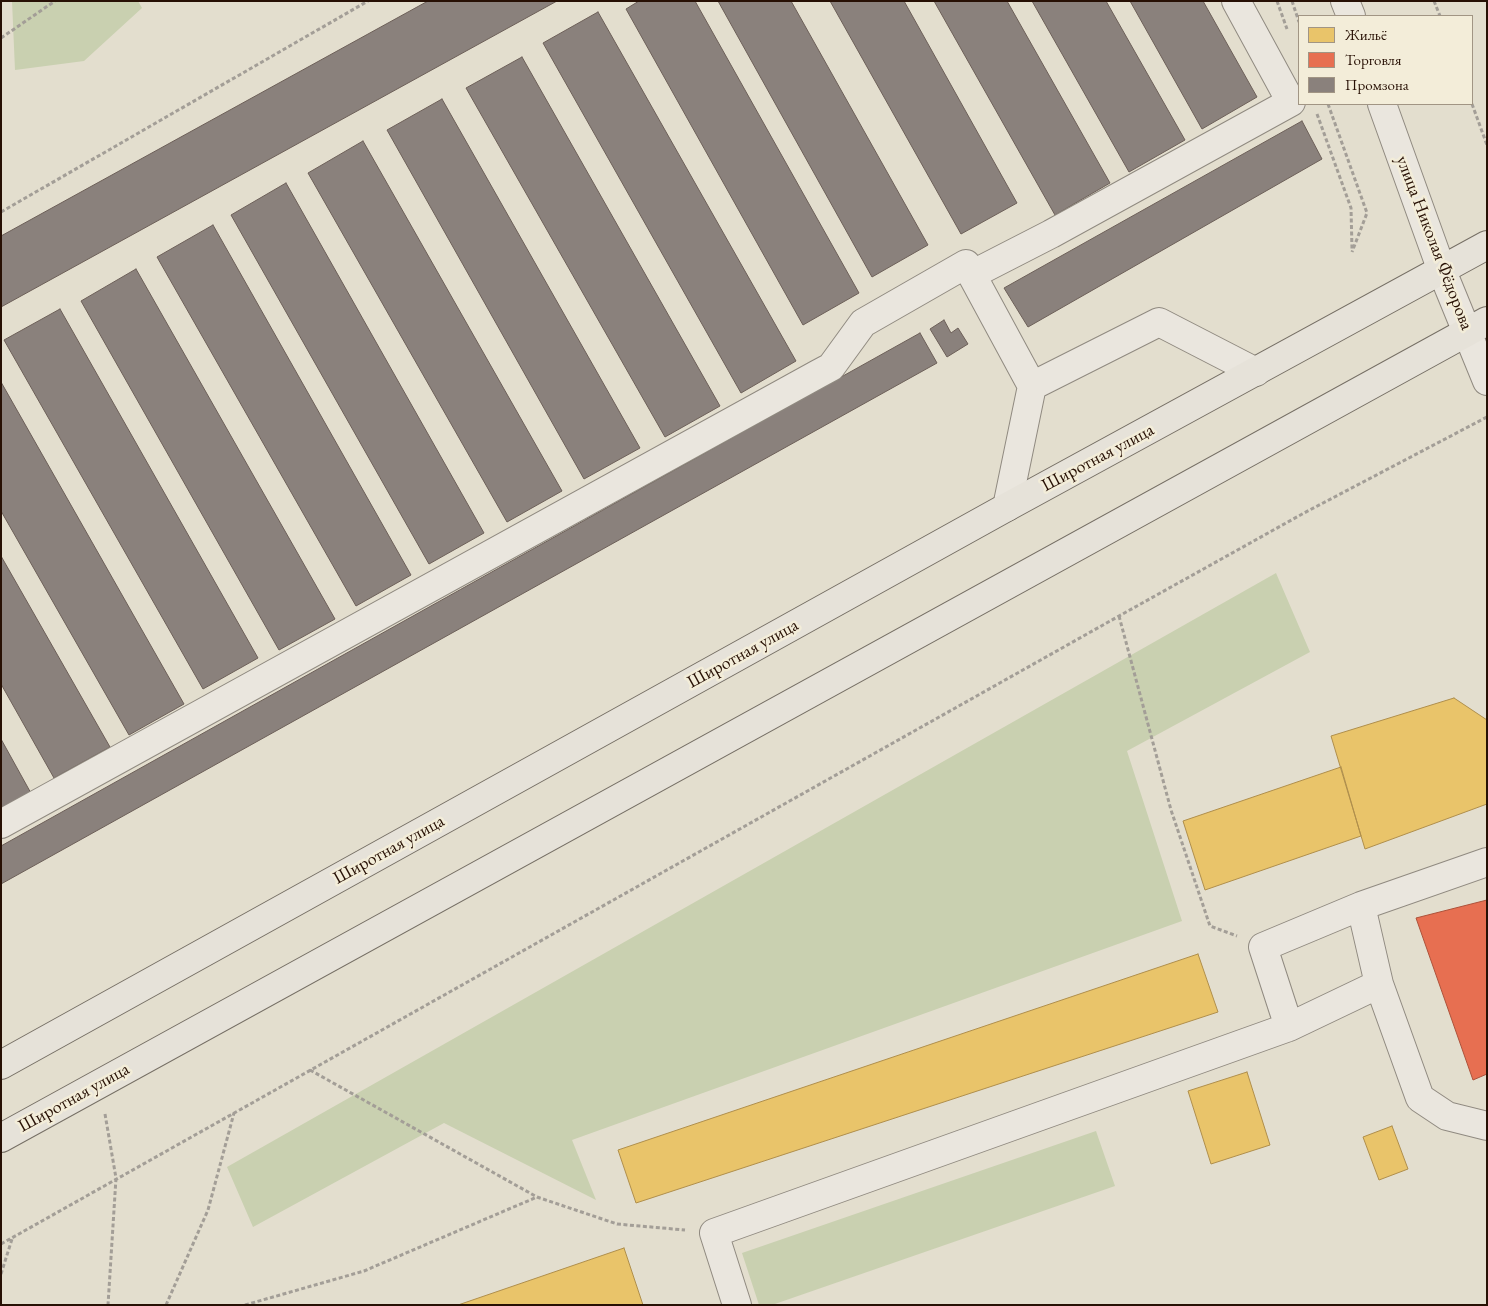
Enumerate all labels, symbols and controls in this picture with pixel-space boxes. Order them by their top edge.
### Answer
legend [1298,15,1473,105]
text: Жильё [1345,25,1387,44]
text: Торговля [1345,50,1401,69]
text: Промзона [1345,75,1409,94]
street label: улица Николая Фёдорова [1391,153,1477,333]
street label: Широтная улица [1038,419,1158,497]
street label: Широтная улица [684,614,802,694]
street label: Широтная улица [330,810,448,890]
street label: Широтная улица [15,1058,133,1138]

